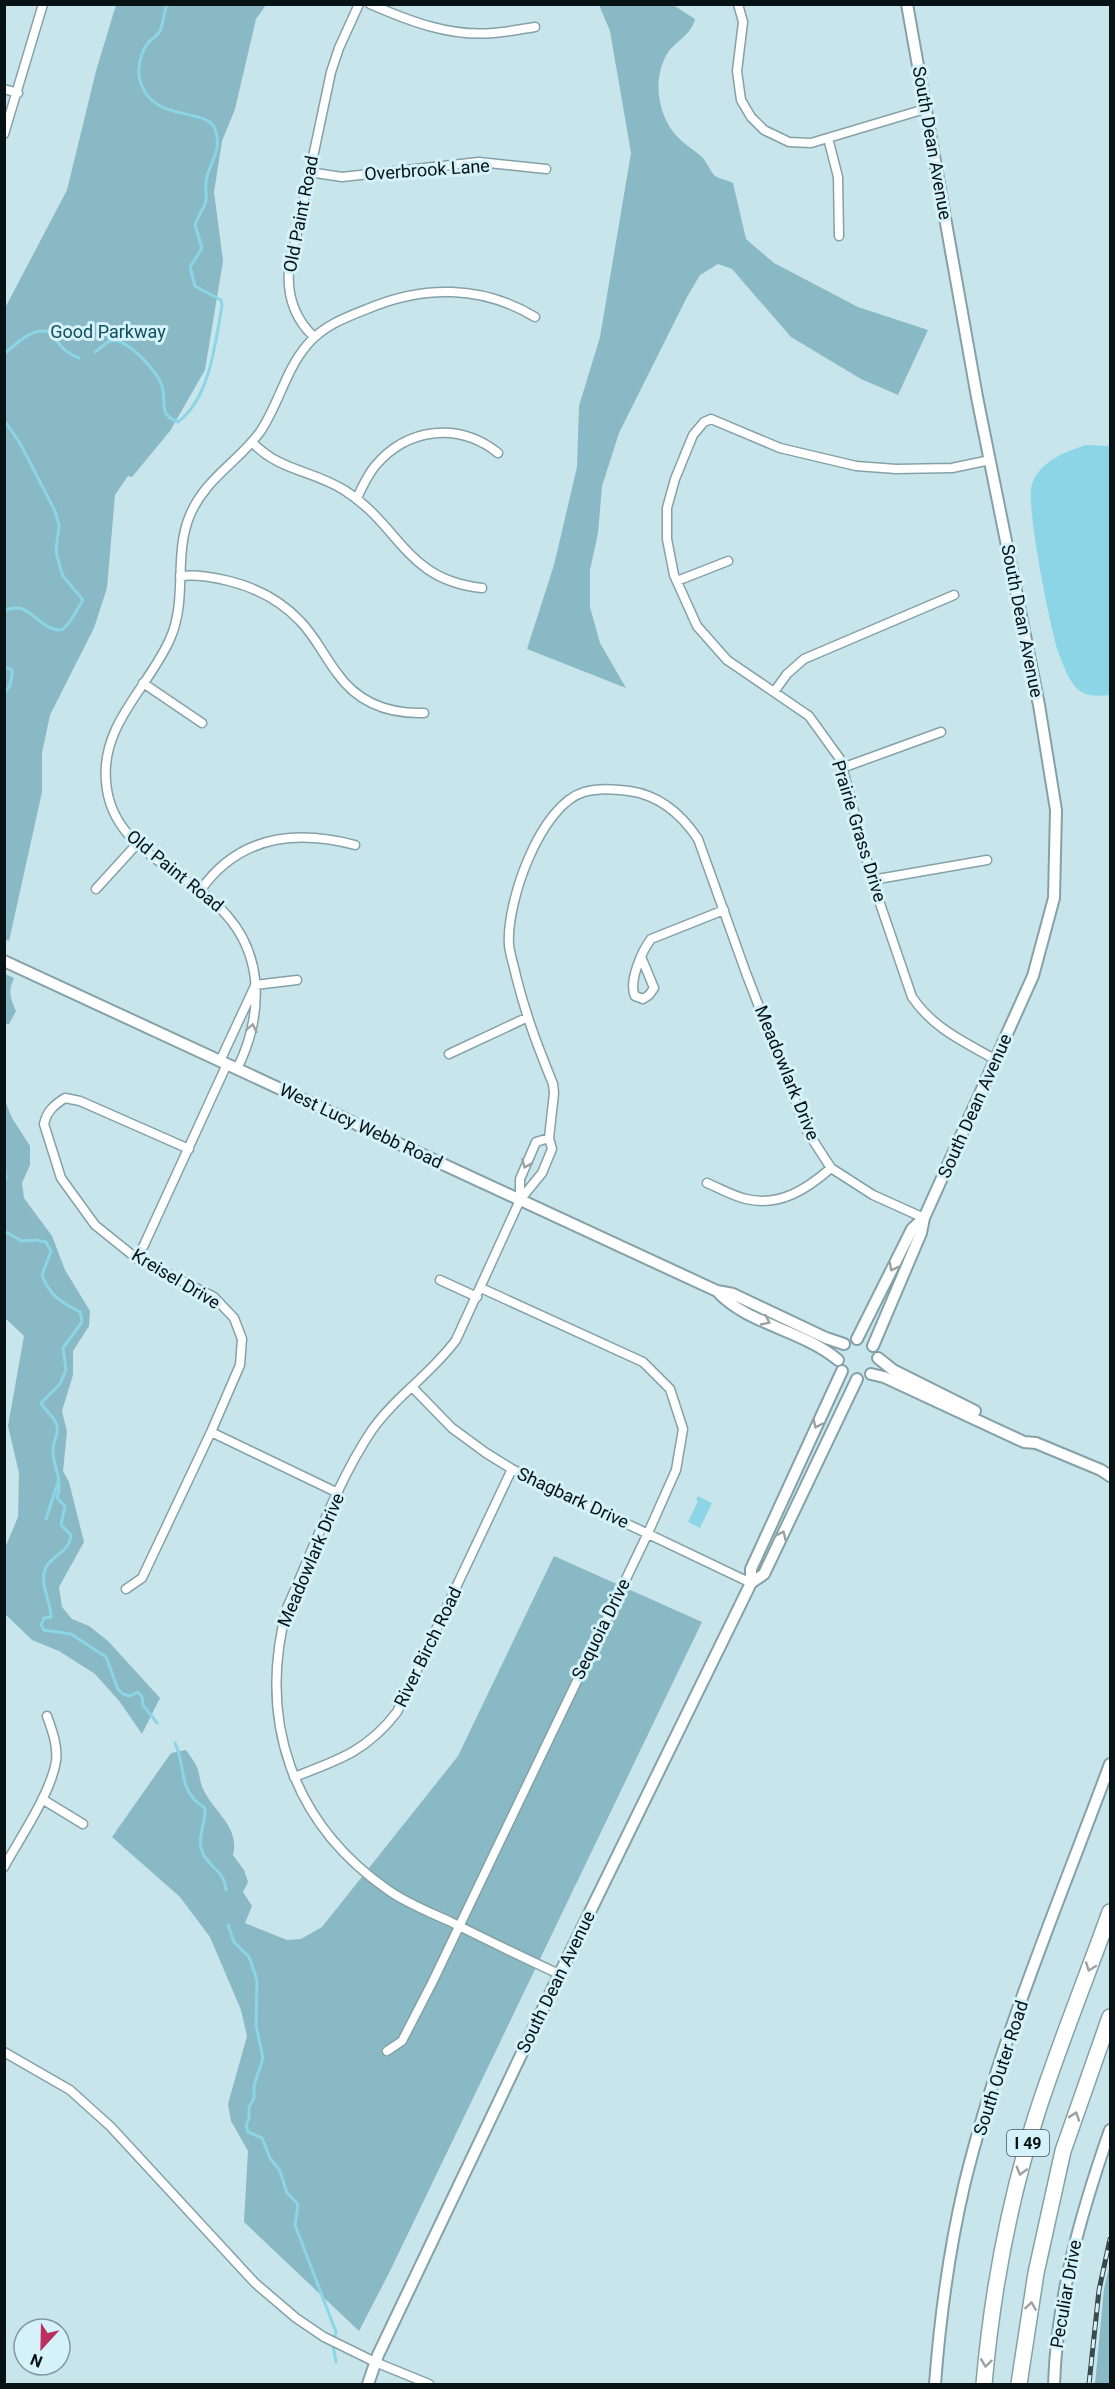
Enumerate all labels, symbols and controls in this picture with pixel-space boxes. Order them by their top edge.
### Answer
street label: South Dean Avenue [909,64,956,221]
street label: Old Paint Road [279,154,322,274]
street label: Overbrook Lane [364,155,490,184]
park label: Good Parkway [50,321,166,342]
street label: South Dean Avenue [997,543,1048,699]
street label: Prairie Grass Drive [828,757,891,904]
street label: Old Paint Road [123,825,228,916]
street label: Meadowlark Drive [751,1002,824,1143]
one-way arrow [244,1023,257,1033]
street label: South Dean Avenue [933,1030,1016,1181]
street label: West Lucy Webb Road [276,1078,446,1173]
one-way arrow [521,1157,533,1168]
street label: Kreisel Drive [128,1244,224,1313]
one-way arrow [889,1261,900,1271]
one-way arrow [760,1314,771,1326]
one-way arrow [813,1418,825,1429]
street label: Shagbark Drive [514,1463,632,1533]
street label: Meadowlark Drive [273,1490,348,1630]
one-way arrow [775,1530,787,1541]
street label: Sequoia Drive [567,1575,634,1683]
street label: River Birch Road [389,1583,466,1710]
street label: South Dean Avenue [512,1907,599,2056]
one-way arrow [1085,1961,1098,1972]
street label: South Outer Road [969,1998,1032,2138]
one-way arrow [1067,2111,1080,2122]
road number: I 49 [1007,2130,1049,2156]
one-way arrow [1016,2165,1028,2176]
street label: Peculiar Drive [1046,2238,1085,2350]
one-way arrow [1024,2301,1036,2310]
north arrow [12,2317,72,2377]
text: N [28,2350,45,2371]
one-way arrow [980,2358,993,2367]

